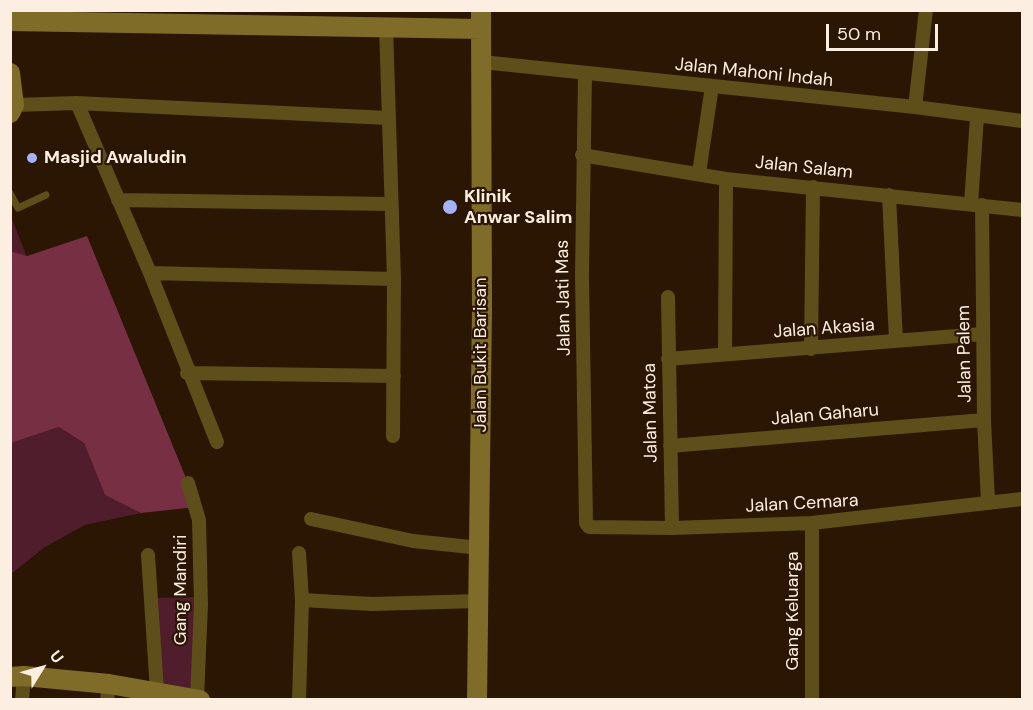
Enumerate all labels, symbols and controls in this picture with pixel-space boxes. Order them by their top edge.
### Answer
scale bar [829,12,942,50]
text: 50 m [837,22,881,46]
street label: Jalan Mahoni Indah [674,54,834,92]
place label: Masjid Awaludin [44,147,187,169]
marker: Masjid Awaludin [25,151,39,165]
street label: Jalan Salam [754,152,854,184]
place label: Klinik Anwar Salim [464,186,572,228]
marker: Klinik Anwar Salim [441,198,459,216]
street label: Jalan Jati Mas [552,240,576,356]
street label: Jalan Bukit Barisan [470,278,492,432]
street label: Jalan Palem [953,305,977,403]
street label: Jalan Akasia [773,315,875,343]
street label: Jalan Matoa [639,363,663,463]
street label: Jalan Gaharu [770,400,880,430]
street label: Jalan Cemara [745,490,859,518]
street label: Gang Mandiri [170,535,192,645]
street label: Gang Keluarga [782,551,804,671]
north arrow [12,638,72,698]
text: U [45,646,68,668]

